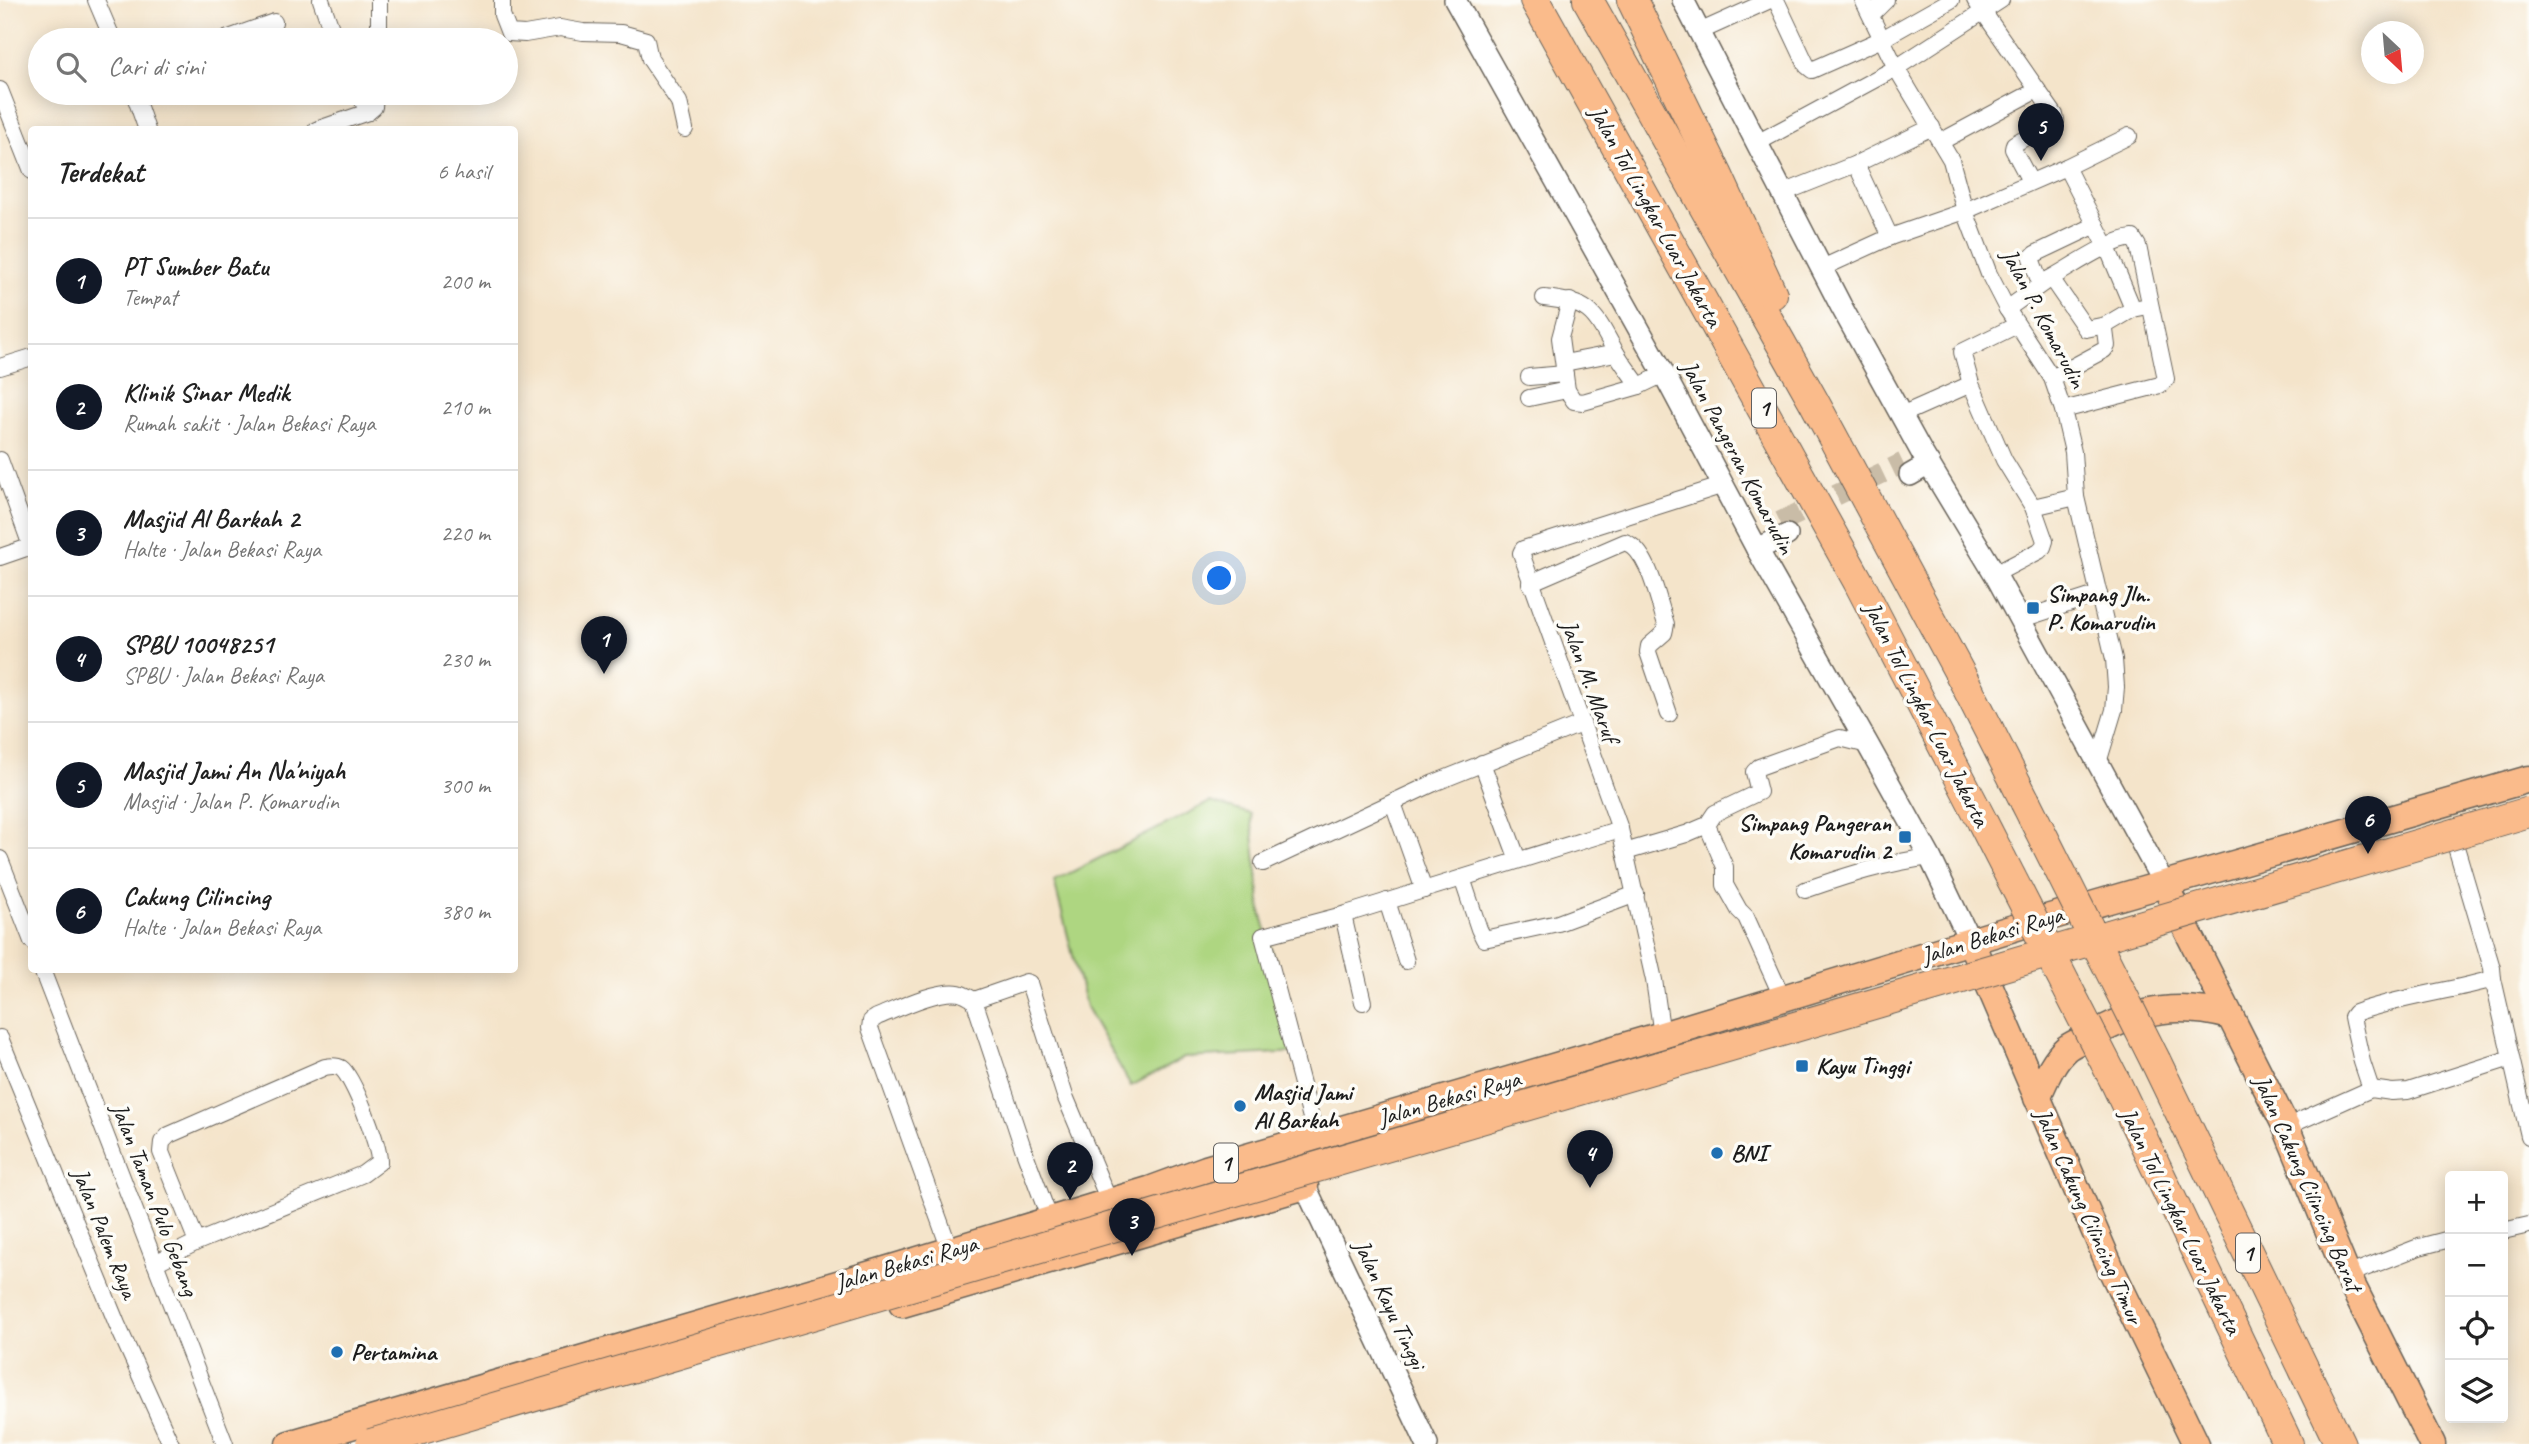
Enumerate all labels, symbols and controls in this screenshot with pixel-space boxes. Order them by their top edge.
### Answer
north arrow [2361,21,2424,84]
search box [28,28,518,105]
icon: search [52,48,90,86]
text: Cari di sini [108,50,204,83]
street label: Jalan Tol Lingkar Luar Jakarta [1582,99,1730,333]
pin: 5 [2018,103,2064,161]
text: Terdekat [56,153,144,191]
text: 6 hasil [437,157,490,186]
street label: Jalan P. Komarudin [1994,242,2094,394]
text: PT Sumber Batu [123,250,268,283]
text: 1 [74,267,84,296]
text: 200 m [441,267,490,296]
text: Tempat [123,283,177,312]
street label: Jalan Pangeran Komarudin [1674,354,1802,560]
text: Klinik Sinar Medik [123,376,289,409]
road number: 1 [1752,388,1776,428]
text: 2 [74,393,84,422]
text: 210 m [441,393,490,422]
text: Rumah sakit · Jalan Bekasi Raya [123,409,375,438]
text: Masjid Al Barkah 2 [123,502,299,535]
text: 3 [74,519,84,548]
text: 220 m [441,519,490,548]
text: Halte · Jalan Bekasi Raya [123,535,321,564]
your location [1202,561,1236,595]
place label: Simpang Jln. P. Komarudin [2047,579,2156,637]
street label: Jalan Tol Lingkar Luar Jakarta [1857,596,1997,833]
marker: Simpang Jln. P. Komarudin [2025,600,2041,616]
street label: Jalan M. Maruf [1554,615,1628,751]
pin: 1 [581,616,627,674]
text: SPBU 10048251 [123,628,273,661]
text: 4 [74,645,84,674]
text: 230 m [441,645,490,674]
text: SPBU · Jalan Bekasi Raya [123,661,324,690]
text: Masjid Jami An Na'niyah [123,754,345,787]
text: 5 [74,771,84,800]
text: 300 m [441,771,490,800]
text: Masjid · Jalan P. Komarudin [123,787,339,816]
pin: 6 [2345,796,2391,854]
place label: Simpang Pangeran Komarudin 2 [1738,808,1893,866]
marker: Simpang Pangeran Komarudin 2 [1897,829,1913,845]
text: Cakung Cilincing [123,880,270,913]
text: 6 [74,897,84,926]
text: 380 m [441,897,490,926]
street label: Jalan Bekasi Raya [1916,899,2068,971]
text: Halte · Jalan Bekasi Raya [123,913,321,942]
place label: Kayu Tinggi [1816,1051,1913,1081]
marker: Kayu Tinggi [1794,1058,1810,1074]
street label: Jalan Bekasi Raya [1373,1063,1525,1133]
street label: Jalan Cakung Cilincing Barat [2246,1069,2370,1299]
place label: Masjid Jami Al Barkah [1254,1077,1355,1135]
street label: Jalan Taman Pulo Gebang [104,1097,206,1302]
marker: Masjid Jami Al Barkah [1232,1098,1248,1114]
street label: Jalan Tol Lingkar Luar Jakarta [2113,1102,2250,1341]
street label: Jalan Cakung Cilincing Timur [2028,1103,2151,1331]
pin: 4 [1567,1130,1613,1188]
place label: BNI [1731,1138,1772,1168]
pin: 2 [1047,1142,1093,1200]
road number: 1 [1214,1144,1238,1182]
marker: BNI [1709,1145,1725,1161]
street label: Jalan Palem Raya [65,1162,146,1305]
map controls [2445,1171,2508,1423]
button: + [2445,1171,2508,1234]
pin: 3 [1109,1198,1155,1256]
street label: Jalan Bekasi Raya [830,1228,982,1298]
street label: Jalan Kayu Tinggi [1346,1234,1435,1377]
road number: 1 [2236,1234,2260,1272]
button: − [2445,1234,2508,1297]
button: locate [2445,1297,2508,1360]
place label: Pertamina [351,1337,439,1367]
marker: Pertamina [329,1344,345,1360]
button: layers [2445,1360,2508,1423]

